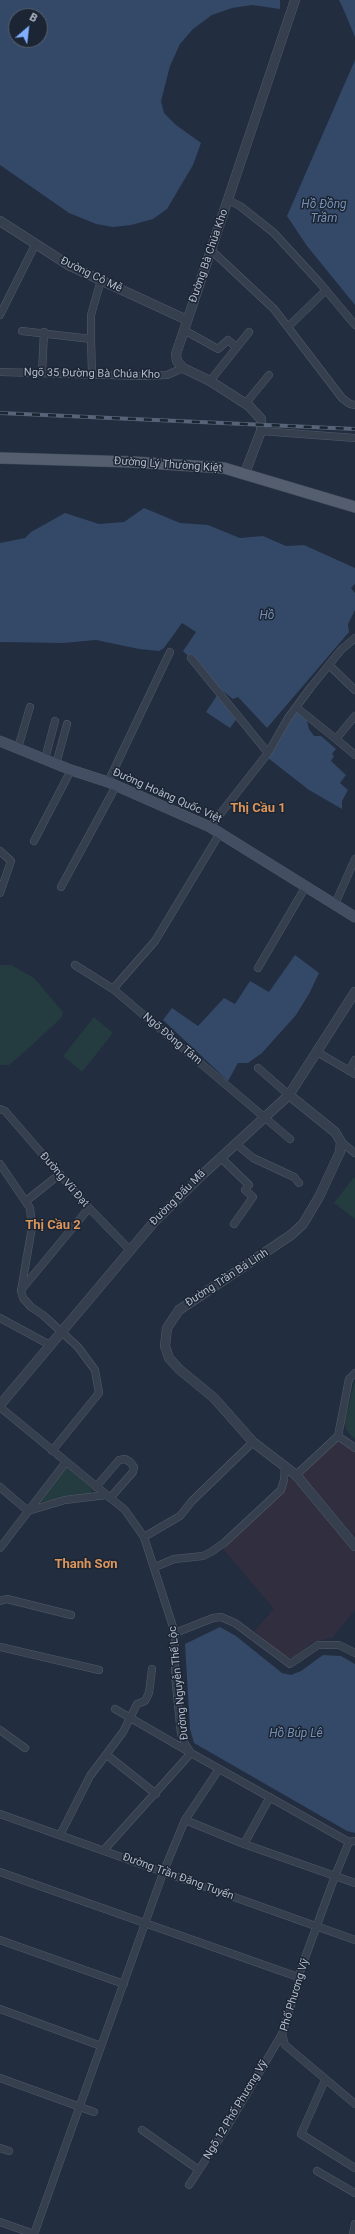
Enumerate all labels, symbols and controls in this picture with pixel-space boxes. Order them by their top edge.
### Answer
north arrow [8,8,48,48]
text: B [27,10,40,25]
water label: Hồ Đồng Trầm [301,198,347,226]
street label: Đường Bà Chúa Kho [187,207,231,305]
street label: Đường Cô Mễ [58,254,124,296]
street label: Ngõ 35 Đường Bà Chúa Kho [24,366,160,382]
street label: Đường Lý Thường Kiệt [114,455,222,475]
water label: Hồ [260,609,274,623]
street label: Đường Hoàng Quốc Việt [110,766,224,826]
district label: Thị Cầu 1 [230,801,286,817]
street label: Ngõ Đồng Tâm [140,1010,204,1068]
street label: Đường Vũ Đạt [37,1150,91,1210]
street label: Đường Đấu Mã [147,1167,209,1229]
district label: Thị Cầu 2 [25,1218,81,1234]
street label: Đường Trần Bá Linh [183,1246,271,1310]
district label: Thanh Sơn [55,1557,117,1573]
street label: Đường Nguyễn Thế Lộc [166,1625,192,1741]
water label: Hồ Búp Lê [269,1727,323,1741]
street label: Đường Trần Đăng Tuyển [121,1851,235,1903]
street label: Phố Phương Vỹ [278,1957,312,2033]
street label: Ngõ 12 Phố Phương Vỹ [201,2058,271,2162]

